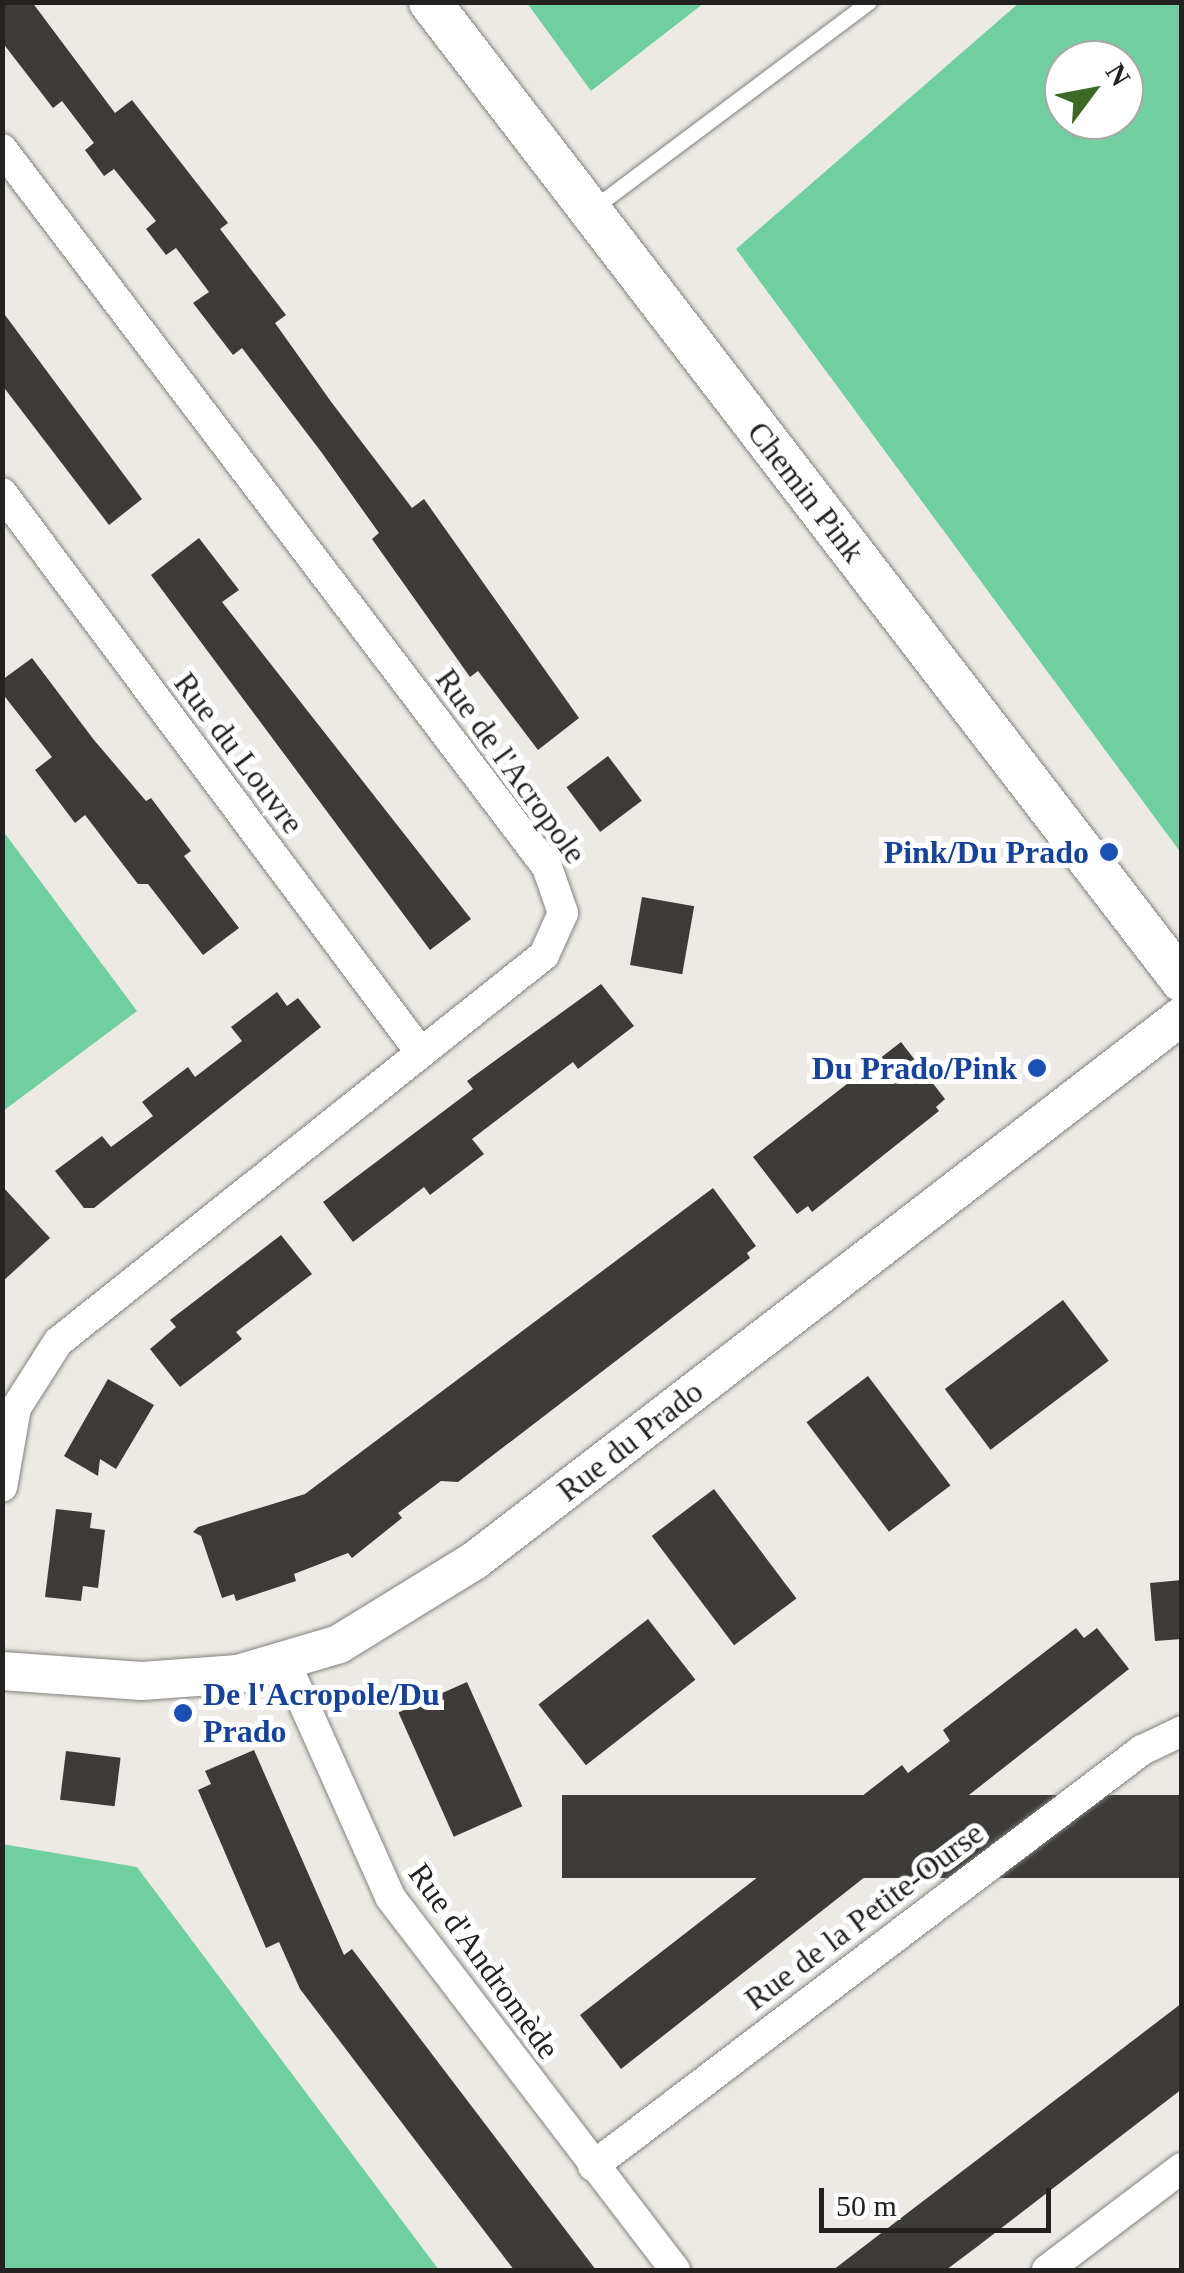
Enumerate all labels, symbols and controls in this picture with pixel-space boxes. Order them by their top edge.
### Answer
north arrow [1044,40,1144,140]
text: N [1100,58,1137,92]
street label: Chemin Pink [739,414,873,570]
street label: Rue de l'Acropole [427,661,595,871]
street label: Rue du Louvre [166,665,312,841]
place label: Pink/Du Prado [884,833,1089,871]
marker: Pink/Du Prado [1098,841,1120,863]
place label: Du Prado/Pink [812,1049,1017,1087]
marker: Du Prado/Pink [1026,1057,1048,1079]
street label: Rue du Prado [550,1372,710,1510]
place label: De l'Acropole/Du Prado [203,1676,440,1751]
marker: De l'Acropole/Du Prado [172,1702,194,1724]
street label: Rue de la Petite-Ourse [737,1814,991,2018]
street label: Rue d'Andromède [400,1856,568,2066]
scale bar [824,2168,1056,2230]
text: 50 m [836,2189,897,2222]

